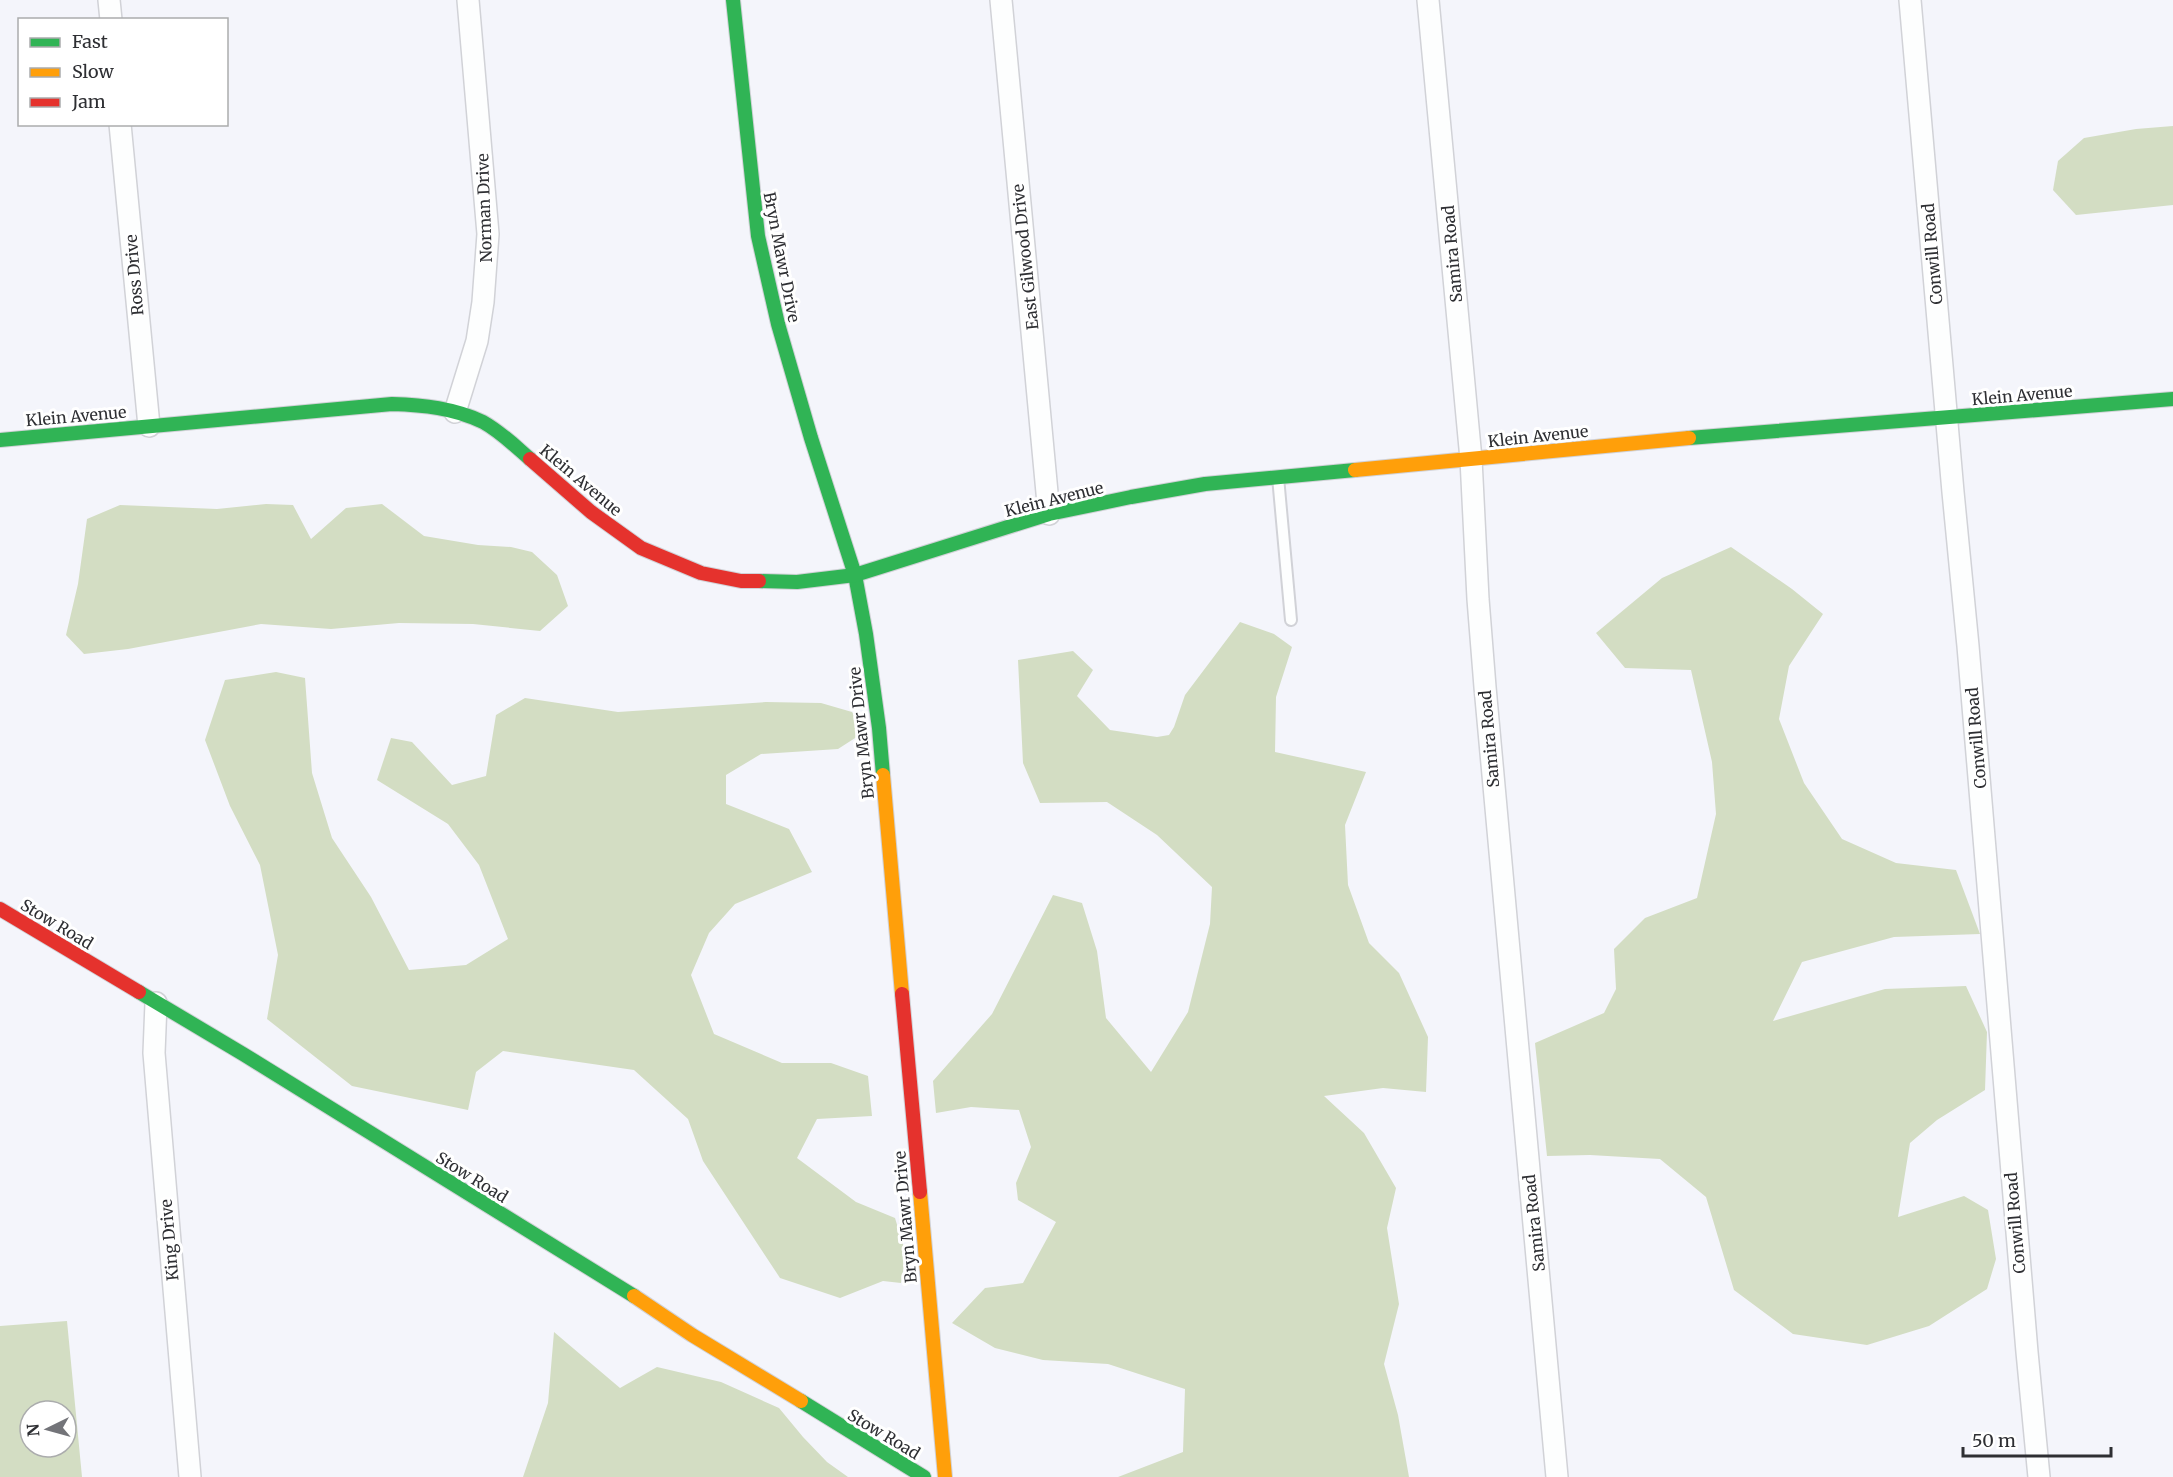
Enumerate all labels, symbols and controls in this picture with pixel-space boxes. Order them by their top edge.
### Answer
legend [18,18,228,126]
text: Fast [72,30,108,53]
text: Slow [72,60,115,83]
text: Jam [71,90,106,113]
street label: Norman Drive [472,153,496,263]
street label: East Gilwood Drive [1007,183,1043,331]
street label: Bryn Mawr Drive [760,190,804,324]
street label: Conwill Road [1918,202,1946,305]
street label: Samira Road [1438,204,1466,304]
street label: Ross Drive [120,234,148,316]
street label: Klein Avenue [1971,381,2073,409]
street label: Klein Avenue [25,402,127,430]
street label: Klein Avenue [1487,421,1589,451]
street label: Klein Avenue [536,440,626,520]
street label: Klein Avenue [1003,477,1105,521]
street label: Bryn Mawr Drive [844,666,878,800]
street label: Conwill Road [1962,686,1990,789]
street label: Samira Road [1475,689,1503,789]
street label: Stow Road [17,895,97,954]
street label: Stow Road [432,1147,512,1207]
street label: Bryn Mawr Drive [889,1150,921,1284]
street label: Conwill Road [2001,1171,2029,1274]
street label: Samira Road [1519,1173,1549,1273]
street label: King Drive [155,1198,183,1282]
north arrow [18,1399,78,1459]
street label: Stow Road [844,1405,924,1464]
scale bar [1963,1420,2112,1458]
text: N [23,1423,44,1437]
text: 50 m [1972,1429,2016,1452]

